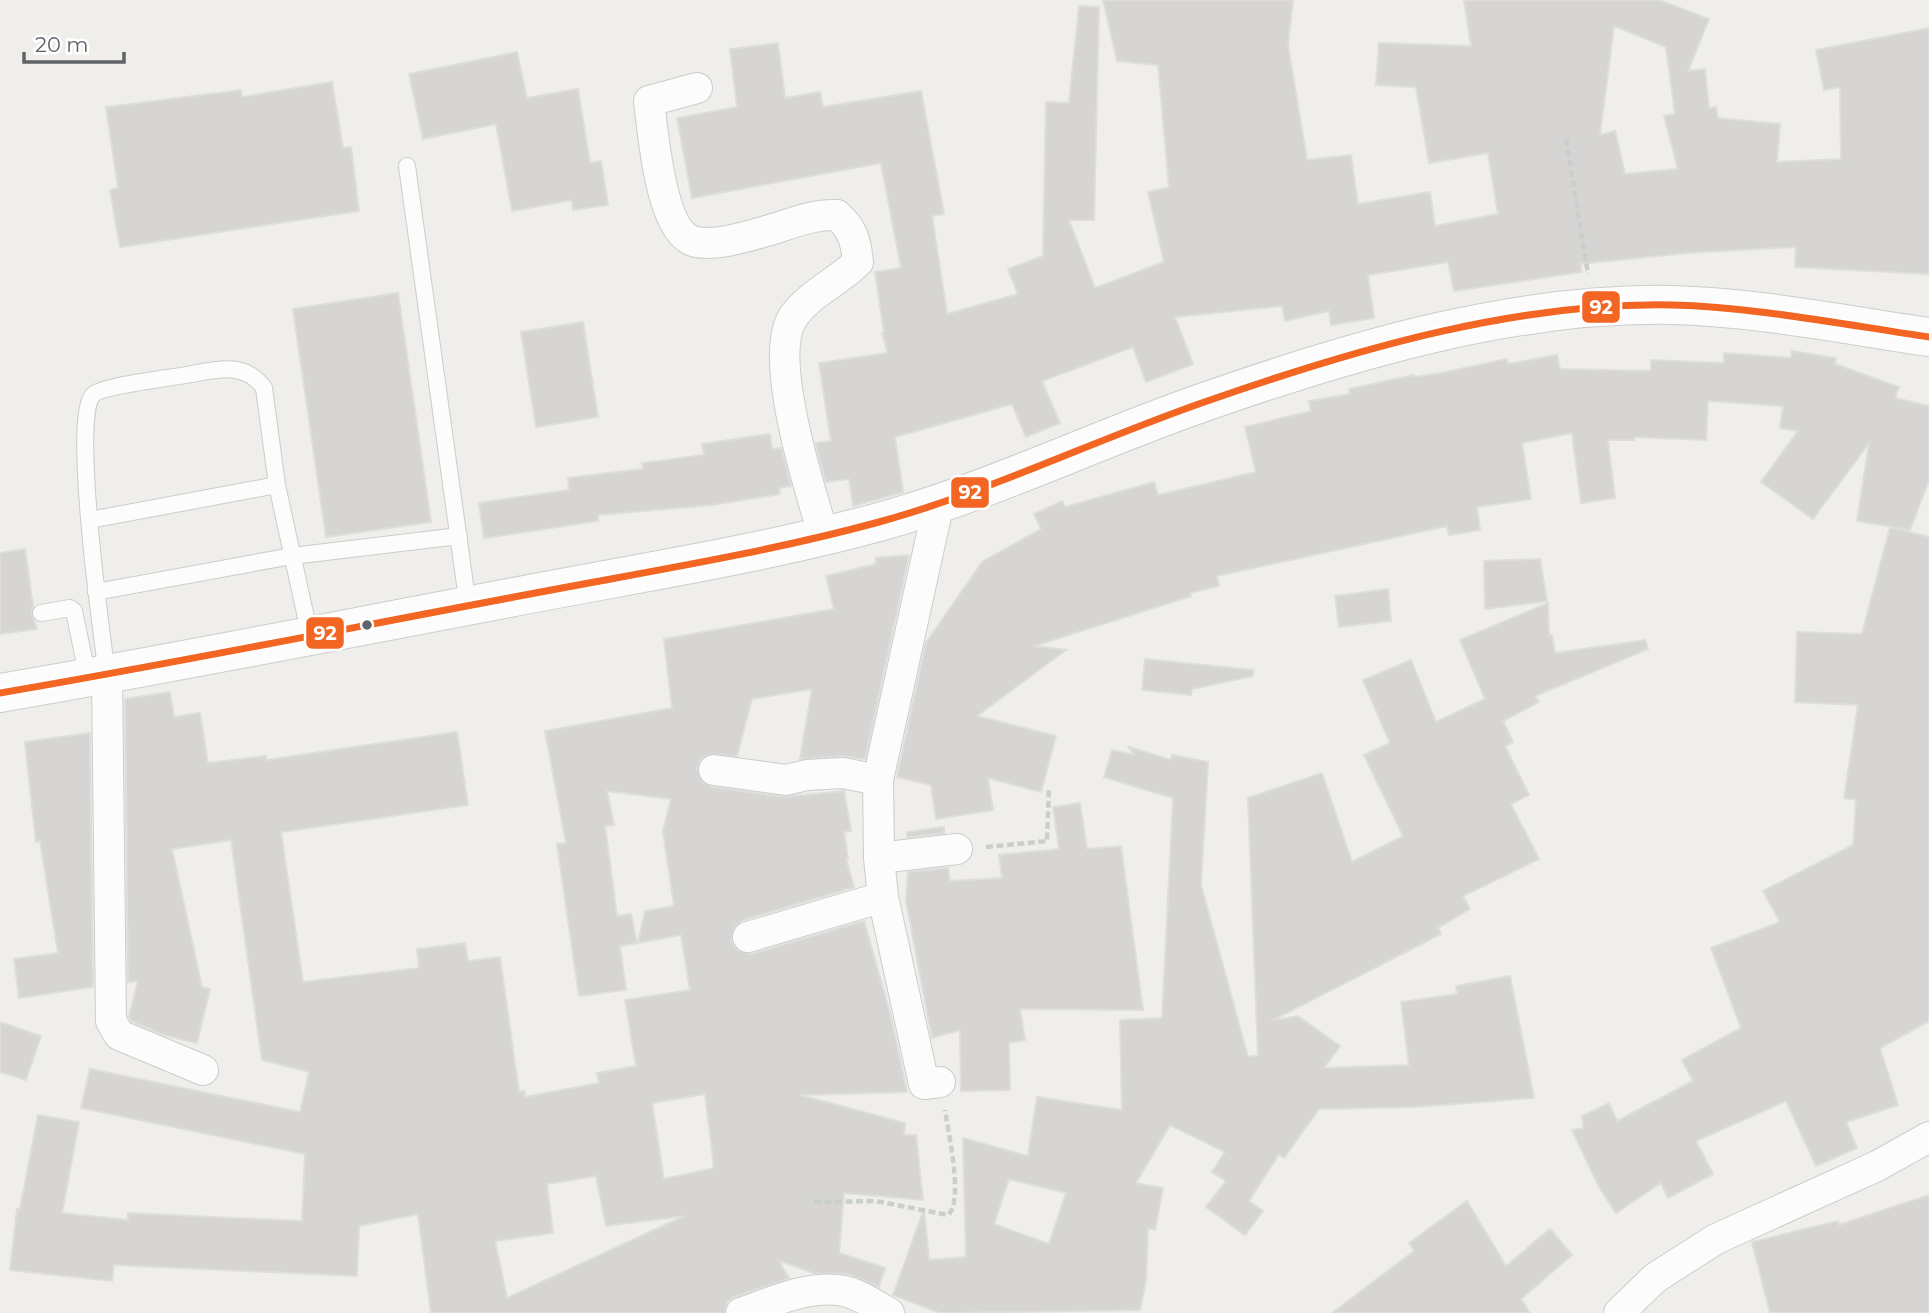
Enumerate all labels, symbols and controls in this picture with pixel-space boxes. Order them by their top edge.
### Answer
scale bar [24,21,124,65]
text: 20 m [35,32,89,57]
line badge: 92 [1581,290,1621,324]
text: 92 [1589,296,1613,319]
line badge: 92 [950,476,990,509]
text: 92 [958,481,982,504]
line badge: 92 [305,616,345,650]
unlabelled marker [360,618,374,632]
text: 92 [313,622,337,645]

